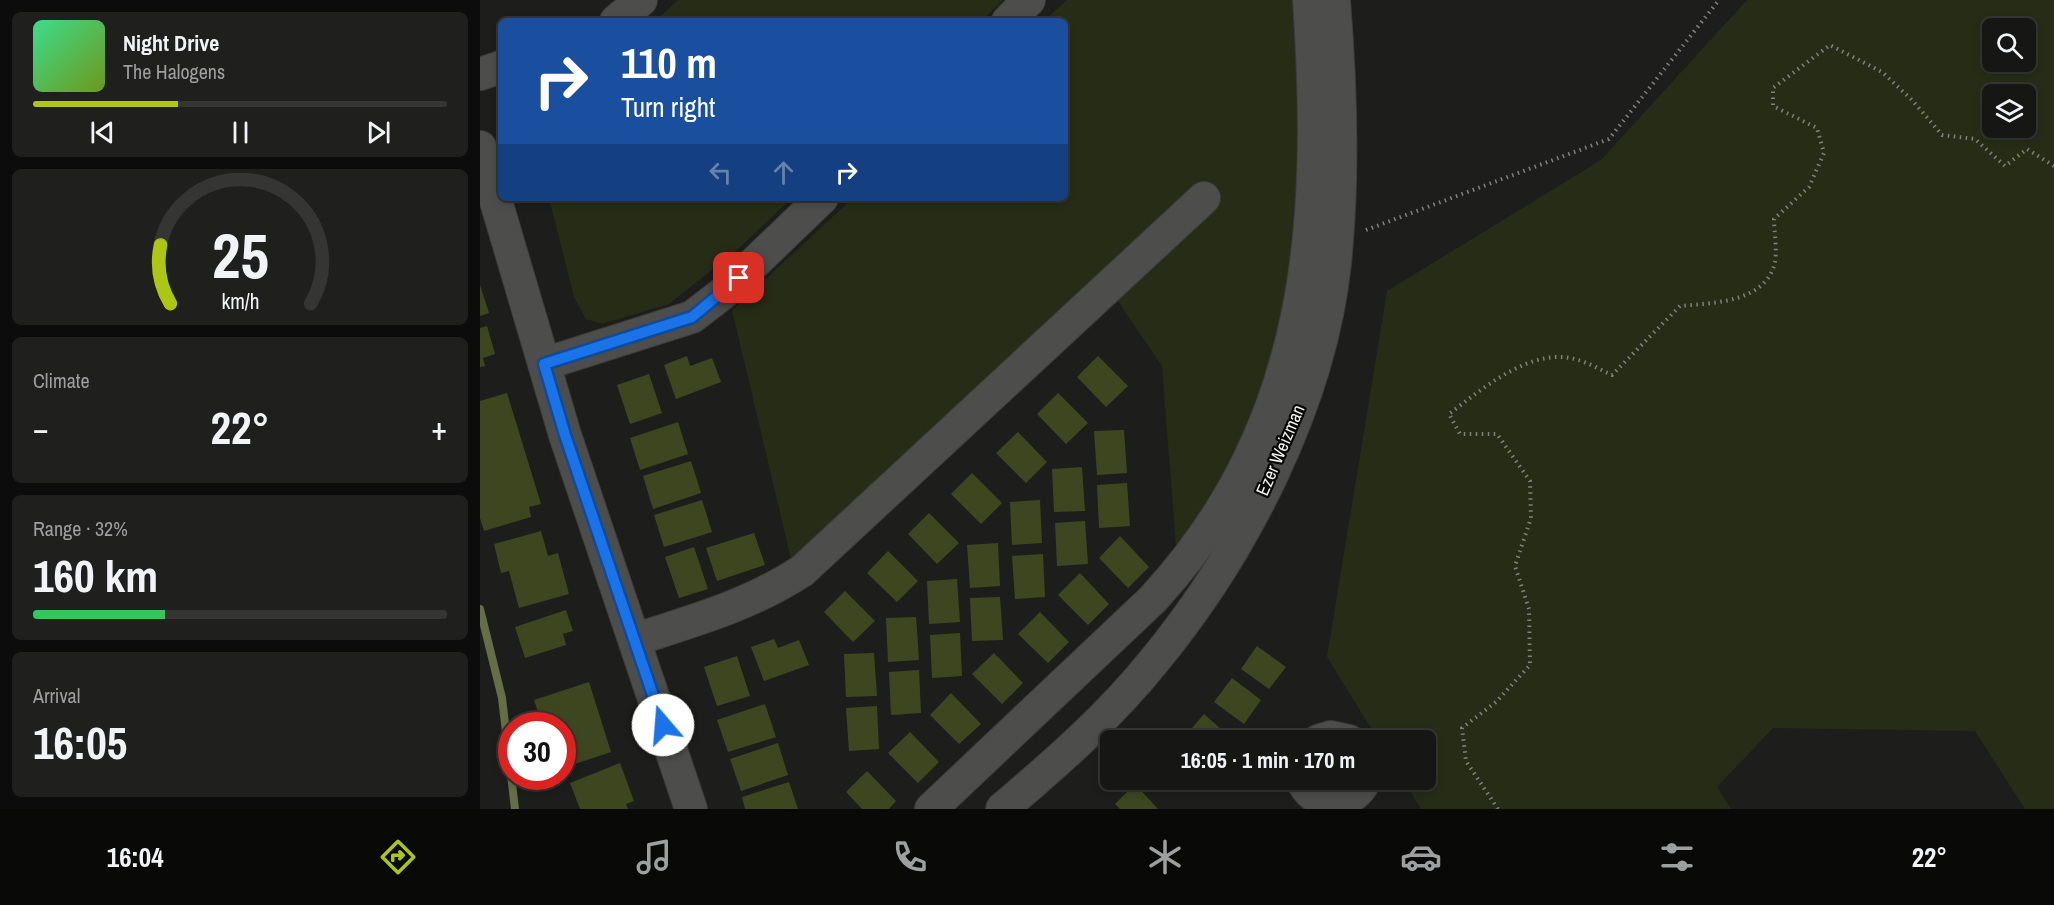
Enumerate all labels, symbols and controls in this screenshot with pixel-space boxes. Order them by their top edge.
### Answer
map controls [1982,18,2036,138]
button: search [1982,18,2036,72]
text: Night Drive [123,28,219,58]
text: 110 m [621,35,717,91]
icon: right [522,42,600,120]
text: The Halogens [123,58,225,85]
button: layers [1982,84,2036,138]
text: Turn right [621,89,715,125]
icon: previous [86,116,119,149]
icon: pause [224,116,257,149]
icon: next [362,116,395,149]
icon: left [704,156,737,189]
icon: ahead [767,156,800,189]
icon: right [830,156,863,189]
text: 25 [212,213,268,297]
pin [713,252,764,303]
icon: arrive [722,261,755,294]
text: km/h [221,288,259,317]
text: Climate [33,367,90,394]
text: 22° [210,397,270,458]
street label: Ezer Weizman [1250,401,1310,499]
text: − [33,406,49,450]
text: + [431,406,447,450]
text: Range · 32% [33,515,128,542]
text: 160 km [33,545,158,606]
text: Arrival [33,682,80,709]
position arrow [631,693,695,757]
text: 16:05 [33,712,127,773]
speed limit sign: 30 [498,712,576,790]
text: 16:05 · 1 min · 170 m [1181,745,1355,775]
icon: directions [377,836,419,878]
icon: music [633,836,675,878]
icon: phone [889,836,931,878]
icon: climate [1144,836,1186,878]
icon: car [1400,836,1442,878]
icon: filters [1656,836,1698,878]
text: 16:04 [107,839,163,875]
text: 22° [1912,839,1947,875]

